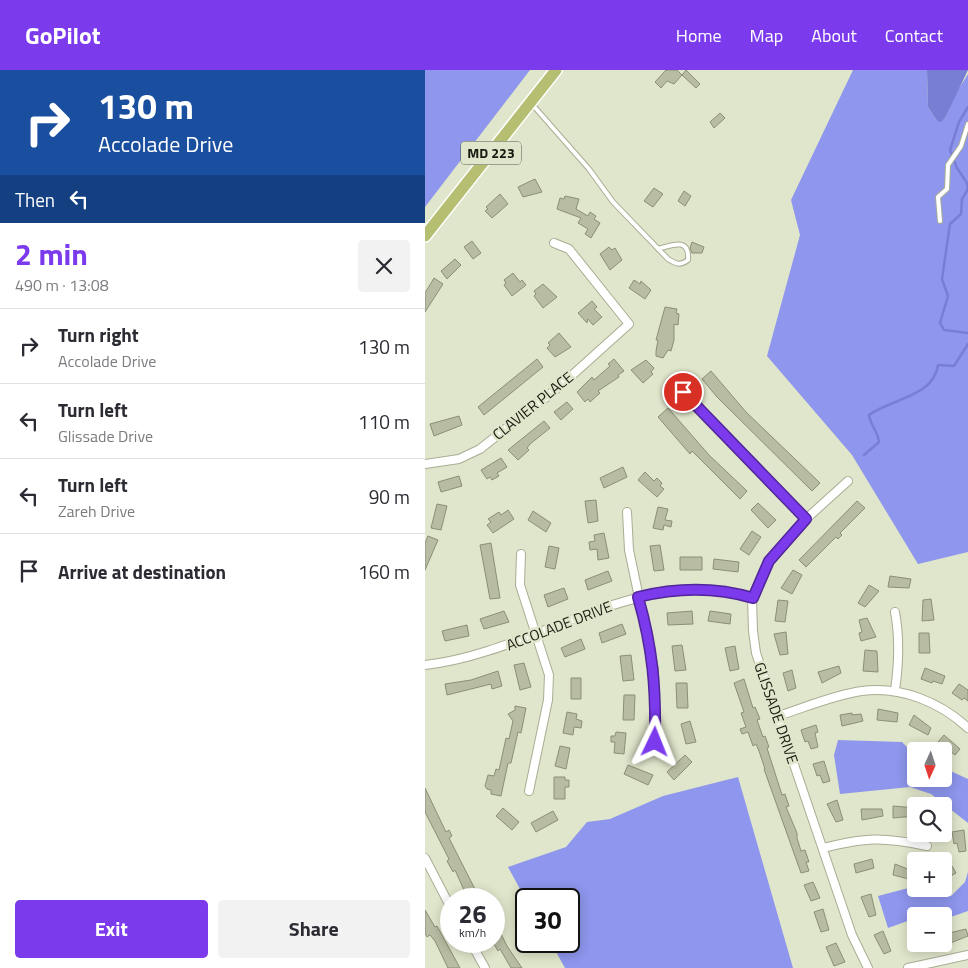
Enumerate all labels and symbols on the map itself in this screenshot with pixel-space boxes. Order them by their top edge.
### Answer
road number: MD 223 [461,142,521,165]
street label: CLAVIER PLACE [487,366,578,446]
pin [662,371,704,413]
street label: ACCOLADE DRIVE [503,595,615,656]
street label: GLISSADE DRIVE [748,659,805,767]
position arrow [628,715,680,767]
north arrow [907,742,953,788]
speed limit sign: 30 [515,888,580,953]

